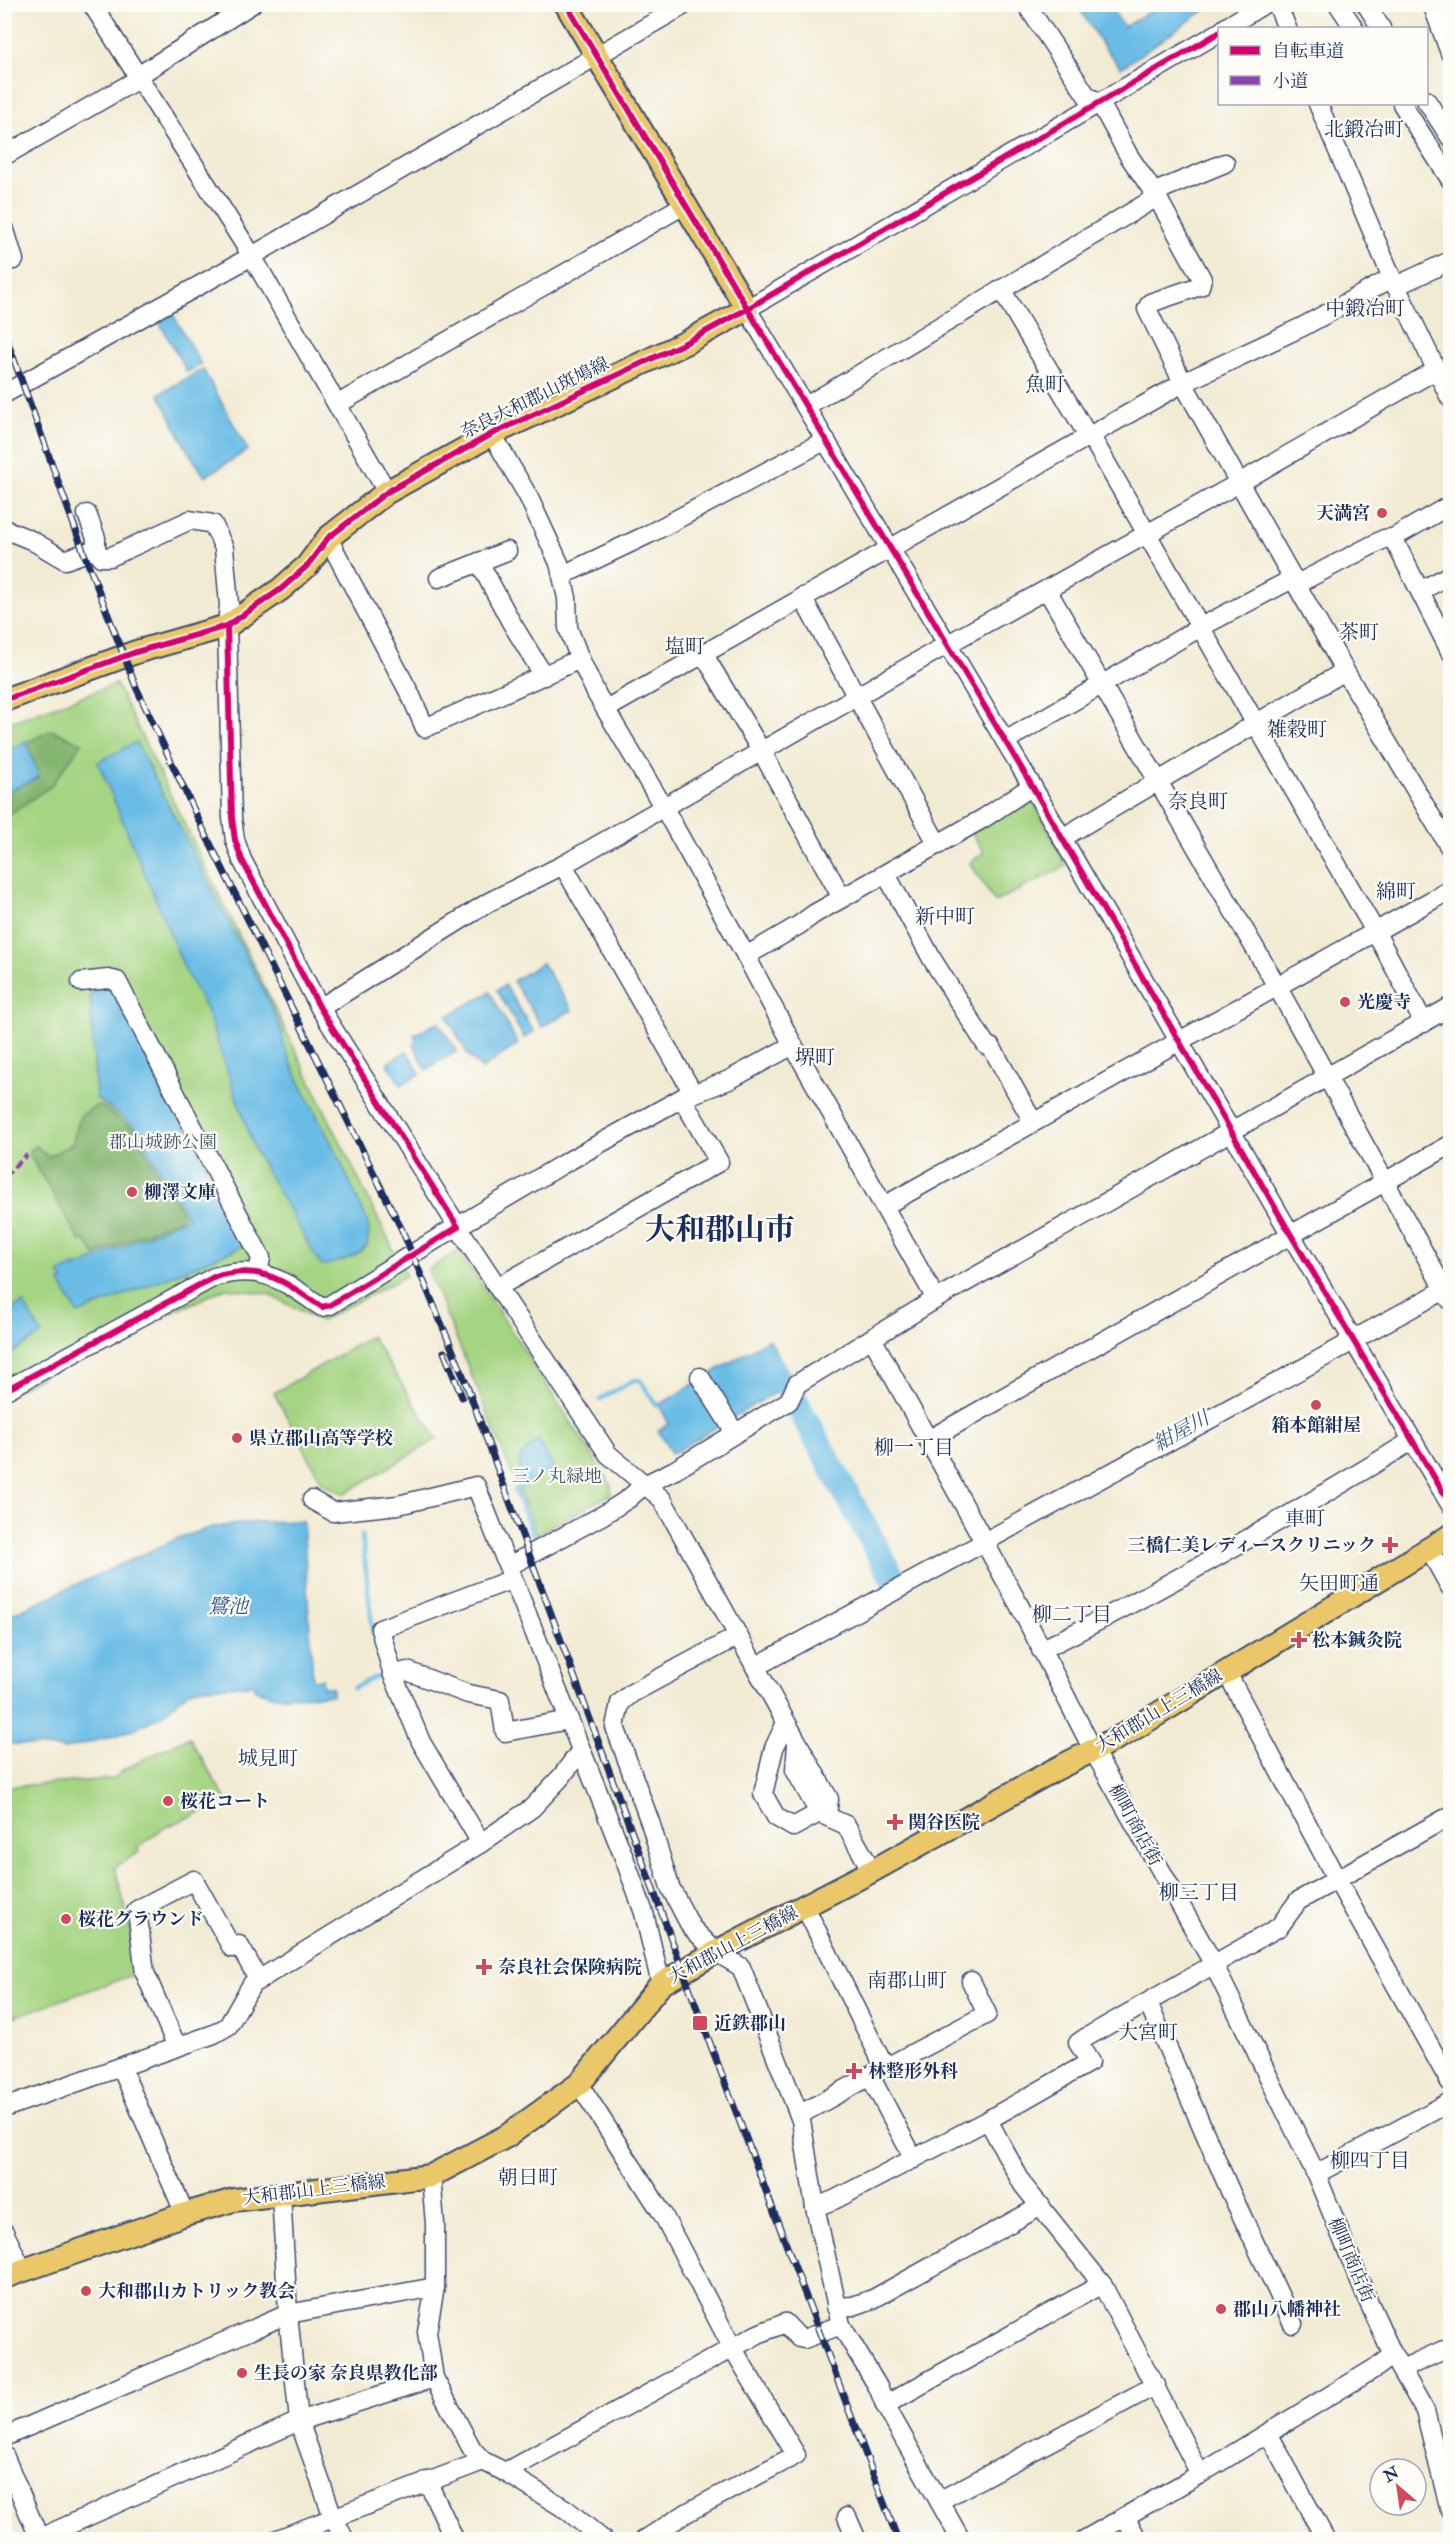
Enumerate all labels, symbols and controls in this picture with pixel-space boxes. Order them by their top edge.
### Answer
legend [1218,27,1428,105]
text: 自転車道 [1272,40,1344,63]
text: 小道 [1272,70,1308,93]
district label: 北鍛冶町 [1324,117,1404,142]
district label: 中鍛冶町 [1325,296,1405,321]
street label: 奈良大和郡山斑鳩線 [457,352,613,444]
district label: 魚町 [1025,372,1065,397]
place label: 天満宮 [1316,502,1370,525]
marker: 天満宮 [1375,506,1389,520]
district label: 茶町 [1339,620,1379,645]
district label: 塩町 [665,634,705,659]
district label: 雑穀町 [1267,717,1327,742]
district label: 奈良町 [1168,789,1228,814]
district label: 綿町 [1376,879,1416,904]
district label: 新中町 [915,904,975,929]
place label: 光慶寺 [1357,991,1411,1014]
marker: 光慶寺 [1338,995,1352,1009]
district label: 堺町 [795,1045,835,1070]
park label: 郡山城跡公園 [109,1131,217,1154]
place label: 柳澤文庫 [144,1181,216,1204]
marker: 柳澤文庫 [125,1185,139,1199]
district label: 大和郡山市 [645,1211,795,1248]
marker: 箱本館紺屋 [1309,1398,1323,1412]
water label: 紺屋川 [1149,1405,1215,1456]
place label: 箱本館紺屋 [1271,1414,1361,1437]
place label: 県立郡山高等学校 [249,1427,393,1450]
marker: 県立郡山高等学校 [230,1431,244,1445]
district label: 柳一丁目 [874,1435,954,1460]
park label: 三ノ丸緑地 [512,1465,602,1488]
district label: 車町 [1285,1506,1325,1531]
place label: 三橋仁美レディースクリニック [1127,1534,1376,1557]
marker: 三橋仁美レディースクリニック [1381,1536,1399,1554]
district label: 矢田町通 [1299,1571,1379,1596]
water label: 鷺池 [208,1594,250,1619]
district label: 柳二丁目 [1032,1602,1112,1627]
place label: 松本鍼灸院 [1312,1629,1402,1652]
marker: 松本鍼灸院 [1290,1631,1308,1649]
street label: 大和郡山上三橋線 [1091,1664,1227,1758]
district label: 城見町 [238,1746,298,1771]
street label: 柳町商店街 [1103,1780,1167,1870]
place label: 桜花コート [180,1790,270,1813]
marker: 桜花コート [161,1794,175,1808]
place label: 関谷医院 [908,1811,980,1834]
marker: 関谷医院 [886,1813,904,1831]
district label: 柳三丁目 [1159,1880,1239,1905]
street label: 大和郡山上三橋線 [664,1901,802,1989]
place label: 桜花グラウンド [78,1908,204,1931]
marker: 桜花グラウンド [59,1912,73,1926]
place label: 奈良社会保険病院 [498,1956,642,1979]
marker: 奈良社会保険病院 [475,1958,493,1976]
district label: 南郡山町 [867,1968,947,1993]
place label: 近鉄郡山 [714,2012,786,2035]
marker: 近鉄郡山 [691,2014,709,2032]
district label: 大宮町 [1118,2020,1178,2045]
place label: 林整形外科 [868,2060,958,2083]
marker: 林整形外科 [845,2062,863,2080]
district label: 柳四丁目 [1330,2148,1410,2173]
district label: 朝日町 [498,2165,558,2190]
street label: 大和郡山上三橋線 [241,2170,387,2210]
street label: 柳町商店街 [1323,2214,1379,2306]
place label: 大和郡山カトリック教会 [98,2280,295,2303]
marker: 大和郡山カトリック教会 [79,2284,93,2298]
place label: 郡山八幡神社 [1233,2298,1341,2321]
marker: 郡山八幡神社 [1214,2302,1228,2316]
place label: 生長の家 奈良県教化部 [254,2362,438,2385]
marker: 生長の家 奈良県教化部 [235,2366,249,2380]
north arrow [1368,2457,1428,2517]
text: N [1379,2462,1403,2487]

